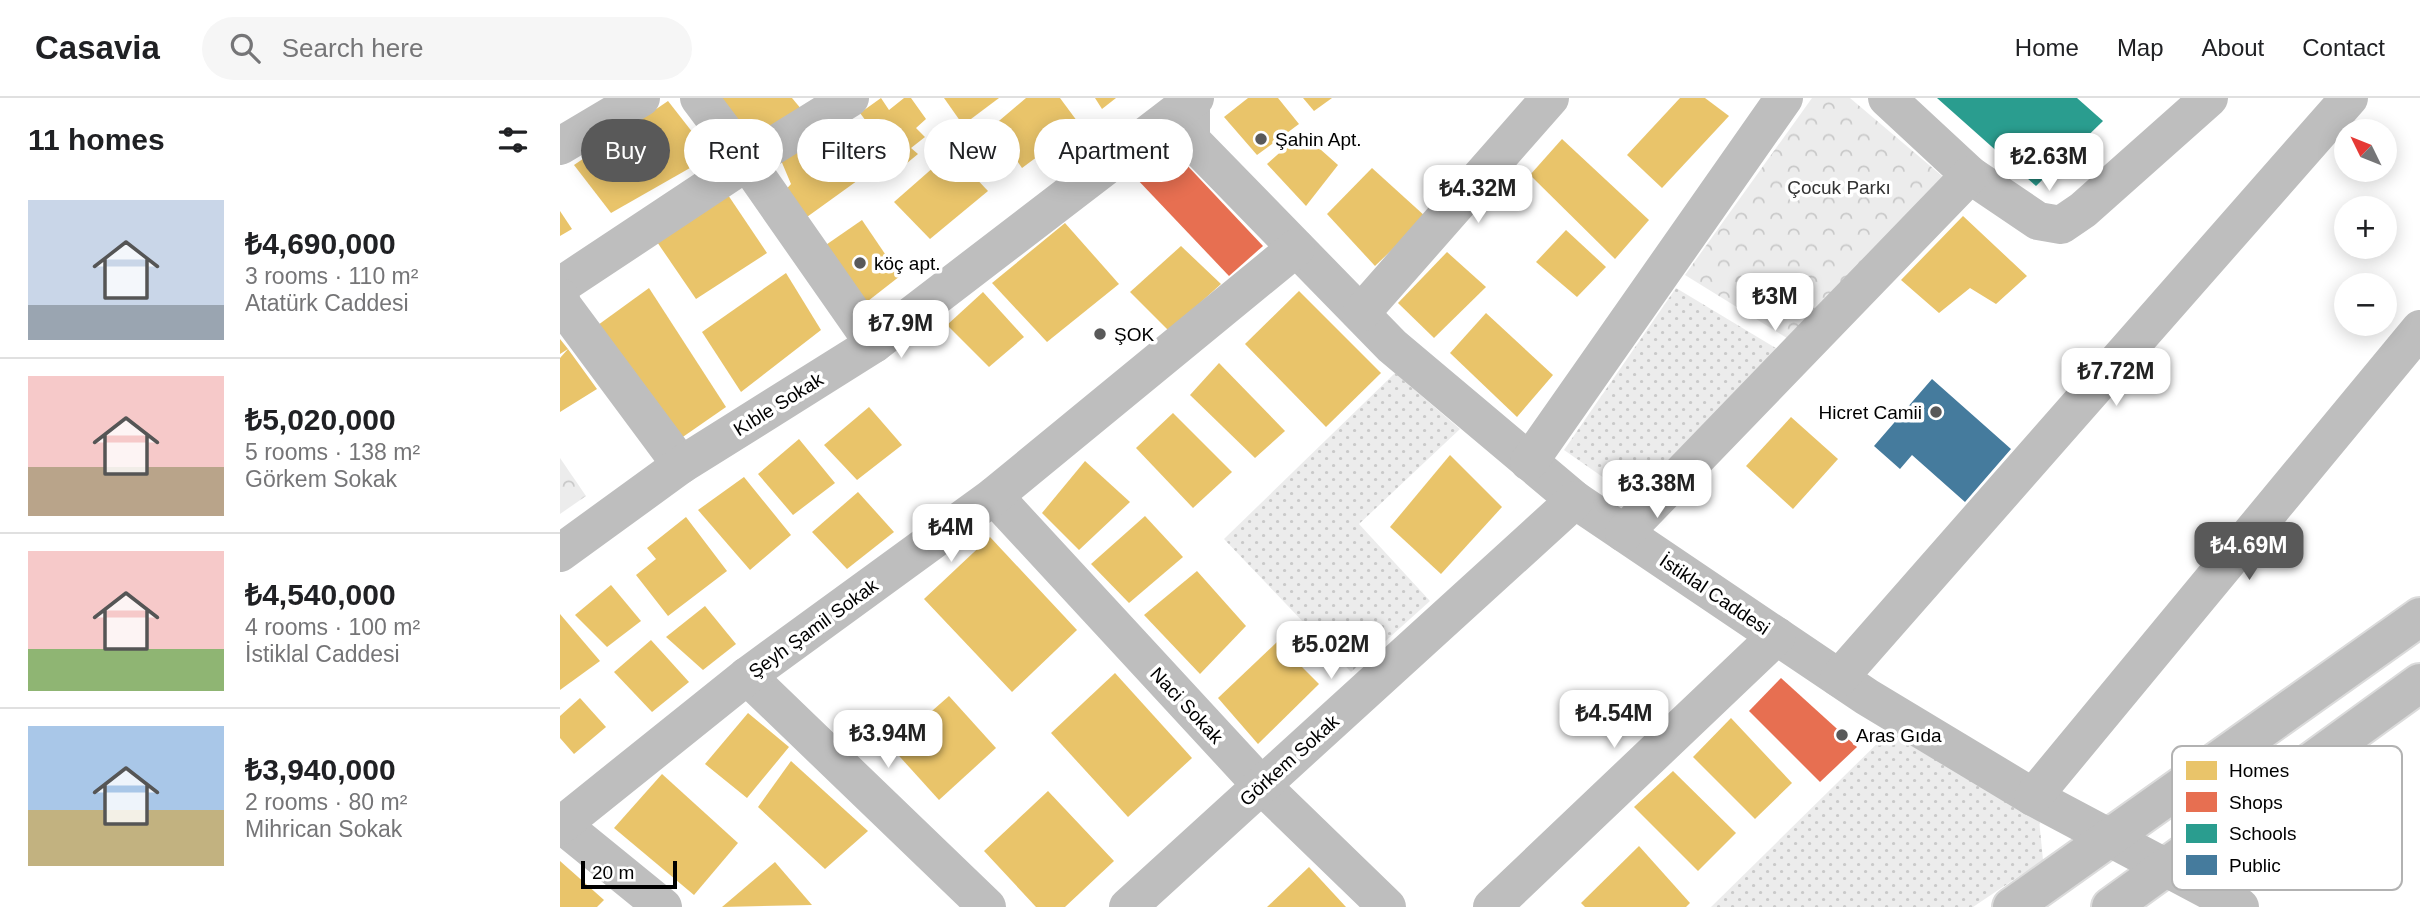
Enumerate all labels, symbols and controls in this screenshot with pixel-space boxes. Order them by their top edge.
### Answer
search box [202,17,692,80]
text: Casavia [35,29,160,66]
icon: search [226,29,264,67]
text: Search here [282,33,423,63]
text: Home [2015,34,2079,61]
text: Map [2117,34,2164,61]
text: About [2202,34,2264,61]
text: Contact [2302,34,2385,61]
chip: Buy [581,119,670,182]
chip: Rent [684,119,783,182]
chip: Filters [797,119,910,182]
chip: New [924,119,1020,182]
chip: Apartment [1034,119,1193,182]
north arrow [2334,119,2398,182]
map controls [2334,119,2397,336]
icon: filters [494,121,532,159]
text: 11 homes [28,123,165,156]
place label: Şahin Apt. [1275,129,1362,150]
marker: Şahin Apt. [1253,131,1269,147]
pin: ₺2.63M [1992,134,2106,193]
text: ₺2.63M [2010,143,2088,169]
pin: ₺4.32M [1421,166,1535,225]
text: ₺4.32M [1439,175,1517,201]
park label: Çocuk Parkı [1787,177,1891,198]
button: + [2334,196,2397,259]
text: ₺4,690,000 [245,227,396,260]
icon: home [84,228,168,312]
place label: köç apt. [874,253,941,274]
marker: köç apt. [852,255,868,271]
text: 3 rooms · 110 m² [245,263,418,289]
button: − [2334,273,2397,336]
pin: ₺3M [1741,274,1809,333]
text: ₺3M [1752,283,1798,309]
text: Atatürk Caddesi [245,290,409,316]
pin: ₺7.9M [852,300,950,360]
text: ₺7.9M [869,310,933,336]
place label: ŞOK [1114,324,1154,345]
marker: ŞOK [1092,326,1108,342]
pin: ₺7.72M [2059,348,2173,408]
text: ₺7.72M [2077,358,2155,384]
street label: Kıble Sokak [730,368,827,440]
place label: Hicret Camii [1819,402,1922,423]
text: ₺5,020,000 [245,403,396,436]
icon: home [84,404,168,488]
marker: Hicret Camii [1928,404,1944,420]
text: 5 rooms · 138 m² [245,439,420,465]
pin: ₺3.38M [1600,460,1714,520]
text: Görkem Sokak [245,466,397,492]
text: ₺3.38M [1618,470,1696,496]
pin: ₺4M [917,504,985,564]
text: ₺4M [928,514,974,540]
pin: ₺4.69M [2192,522,2306,582]
text: ₺4.69M [2210,532,2288,558]
street label: İstiklal Caddesi [1656,550,1774,639]
street label: Şeyh Şamil Sokak [745,574,882,682]
text: ₺4,540,000 [245,578,396,611]
icon: home [84,579,168,663]
text: 4 rooms · 100 m² [245,614,420,640]
pin: ₺5.02M [1274,622,1388,681]
text: ₺5.02M [1292,631,1370,657]
text: İstiklal Caddesi [245,641,400,667]
street label: Naci Sokak [1146,663,1227,748]
pin: ₺4.54M [1557,690,1671,750]
text: ₺4.54M [1575,700,1653,726]
pin: ₺3.94M [831,710,945,770]
street label: Görkem Sokak [1236,710,1343,810]
text: ₺3.94M [849,720,927,746]
place label: Aras Gıda [1856,725,1942,746]
marker: Aras Gıda [1834,727,1850,743]
legend [2172,746,2402,890]
text: ₺3,940,000 [245,753,396,786]
icon: home [84,754,168,838]
text: Homes [2229,760,2289,781]
text: 2 rooms · 80 m² [245,789,407,815]
text: Shops [2229,792,2283,813]
text: Mihrican Sokak [245,816,402,842]
text: Schools [2229,823,2297,844]
text: Public [2229,855,2281,876]
scale bar [581,858,677,890]
text: 20 m [592,862,634,883]

